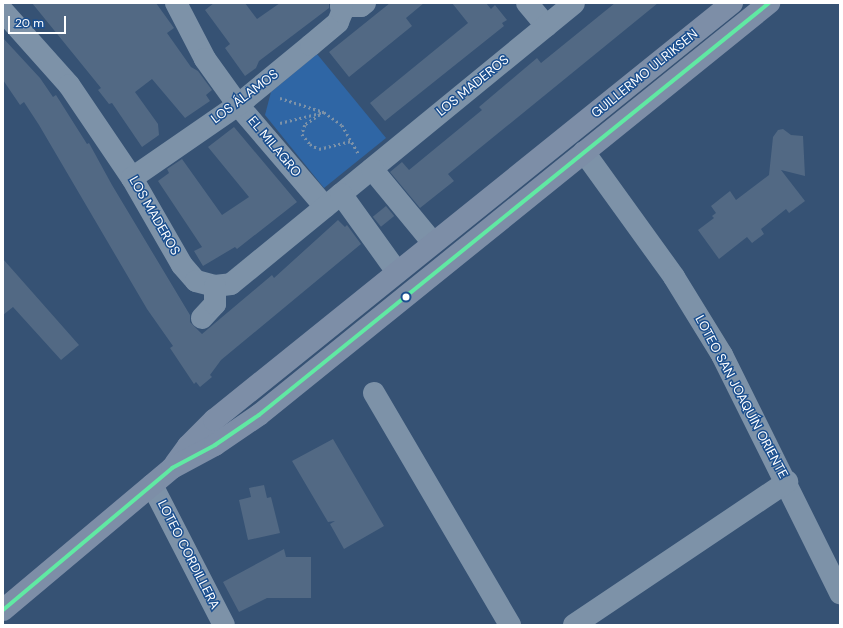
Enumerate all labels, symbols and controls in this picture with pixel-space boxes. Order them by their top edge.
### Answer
scale bar [10,8,68,34]
text: 20 m [15,15,44,31]
street label: GUILLERMO ULRIKSEN [589,26,701,122]
street label: LOS MADEROS [434,52,512,120]
street label: LOS ÁLAMOS [208,67,282,127]
street label: EL MILAGRO [244,114,304,180]
street label: LOS MADEROS [125,174,183,258]
unlabelled marker [401,292,411,302]
street label: LOTEO SAN JOAQUÍN ORIENTE [691,313,791,481]
street label: LOTEO CORDILLERA [154,498,222,612]

